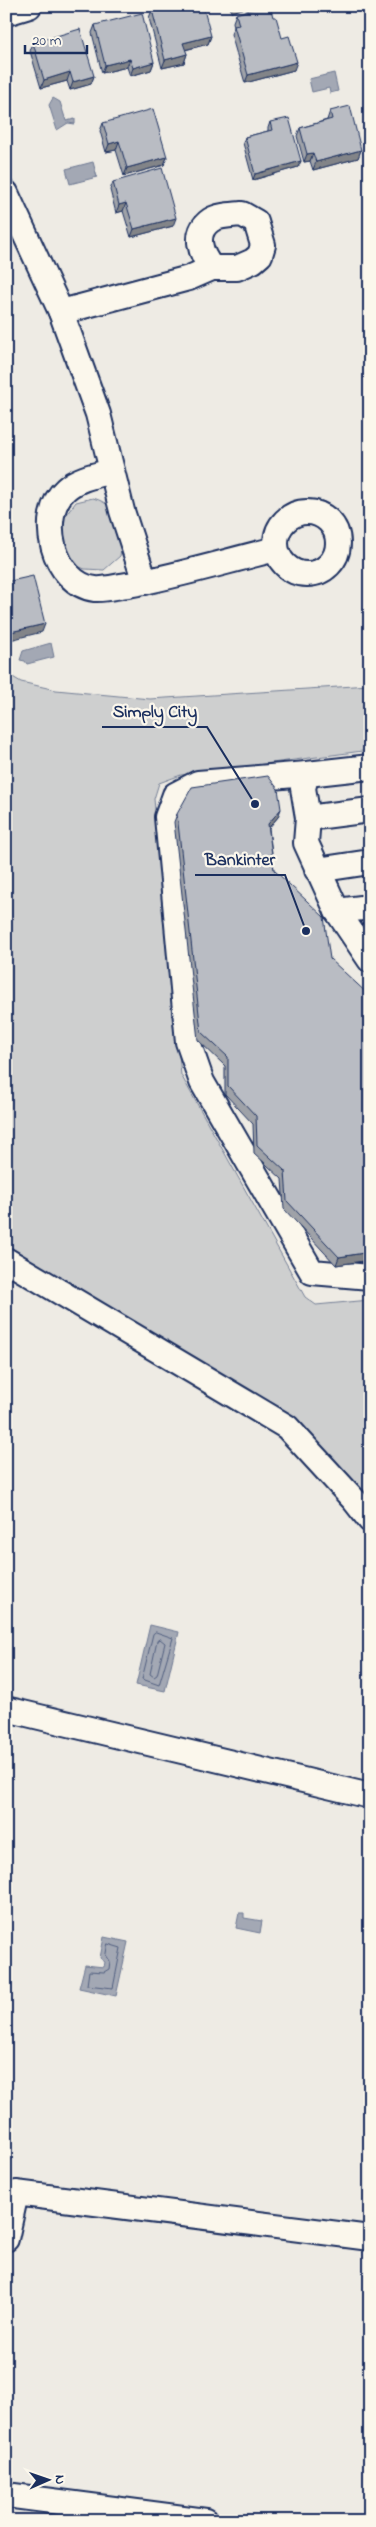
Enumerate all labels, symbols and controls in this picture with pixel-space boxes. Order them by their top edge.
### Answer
scale bar [25,22,88,54]
text: 20 m [32,30,62,52]
callout: Simply City [102,694,207,727]
text: Simply City [113,700,197,727]
callout: Bankinter [195,842,285,875]
text: Bankinter [204,848,276,874]
north arrow [22,2454,72,2504]
text: N [49,2475,70,2485]

